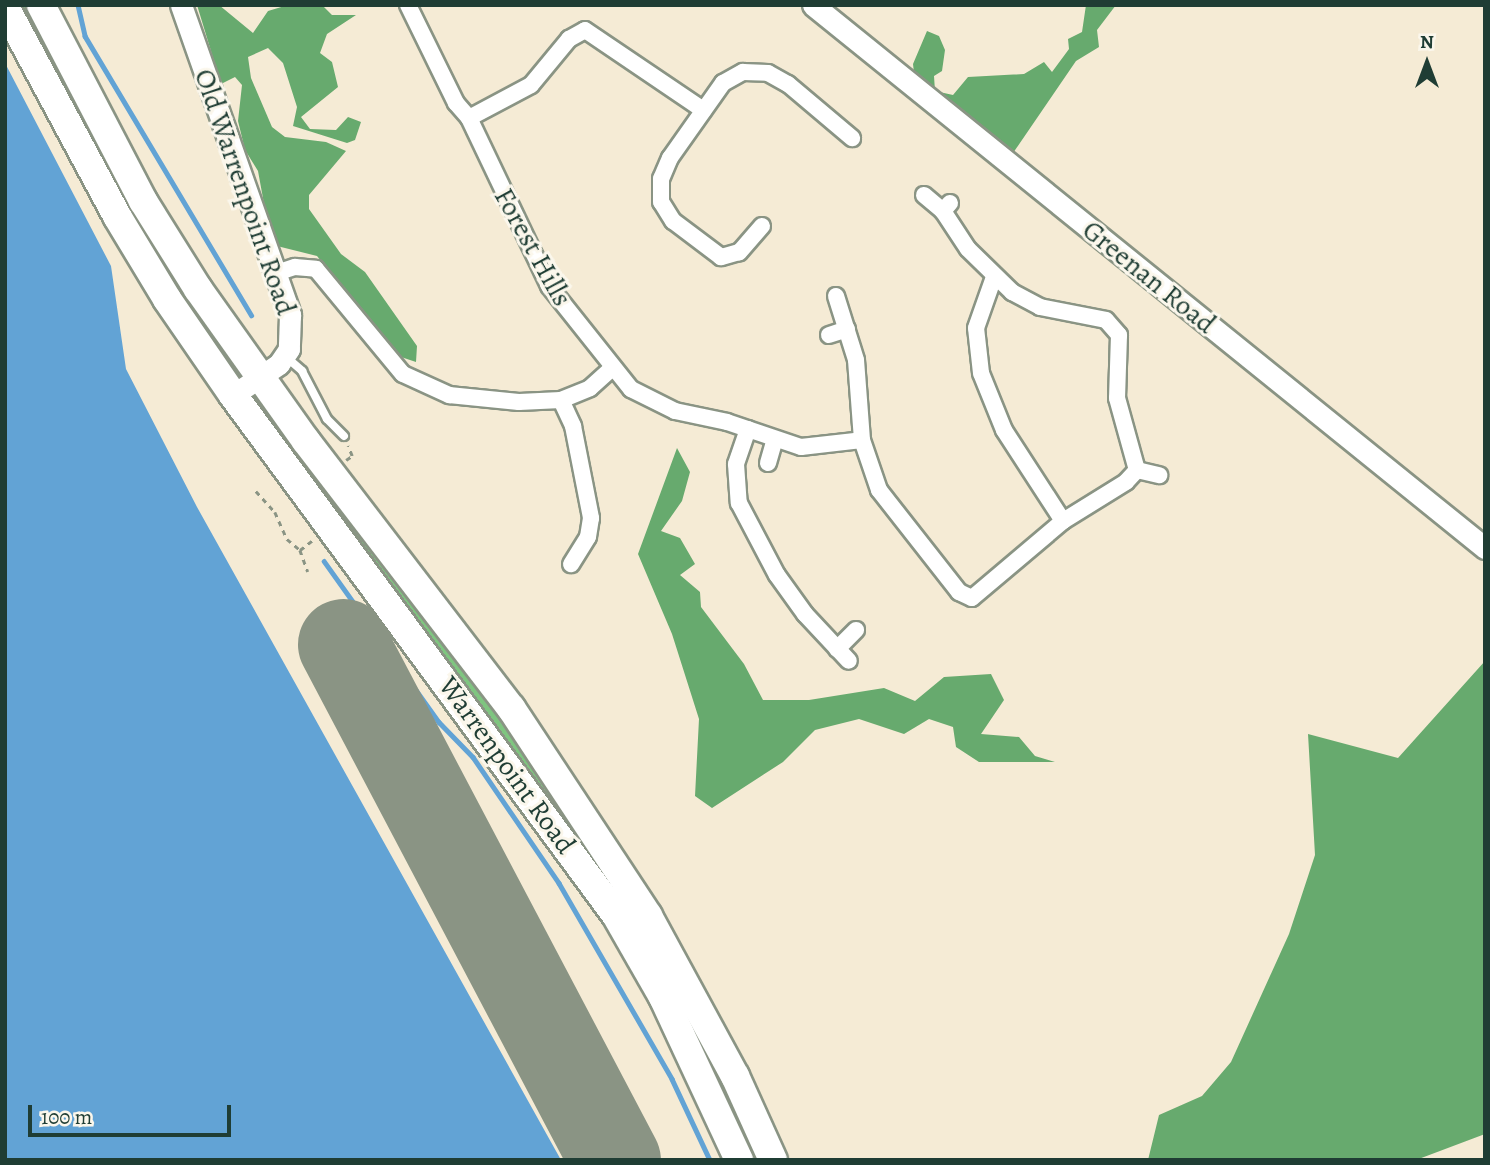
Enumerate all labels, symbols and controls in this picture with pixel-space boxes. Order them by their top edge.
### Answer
north arrow [1392,28,1462,98]
text: N [1420,29,1434,55]
street label: Old Warrenpoint Road [187,65,303,319]
street label: Forest Hills [487,182,579,312]
street label: Greenan Road [1076,213,1222,341]
street label: Warrenpoint Road [431,670,583,860]
scale bar [32,1092,234,1136]
text: 100 m [41,1103,92,1131]

